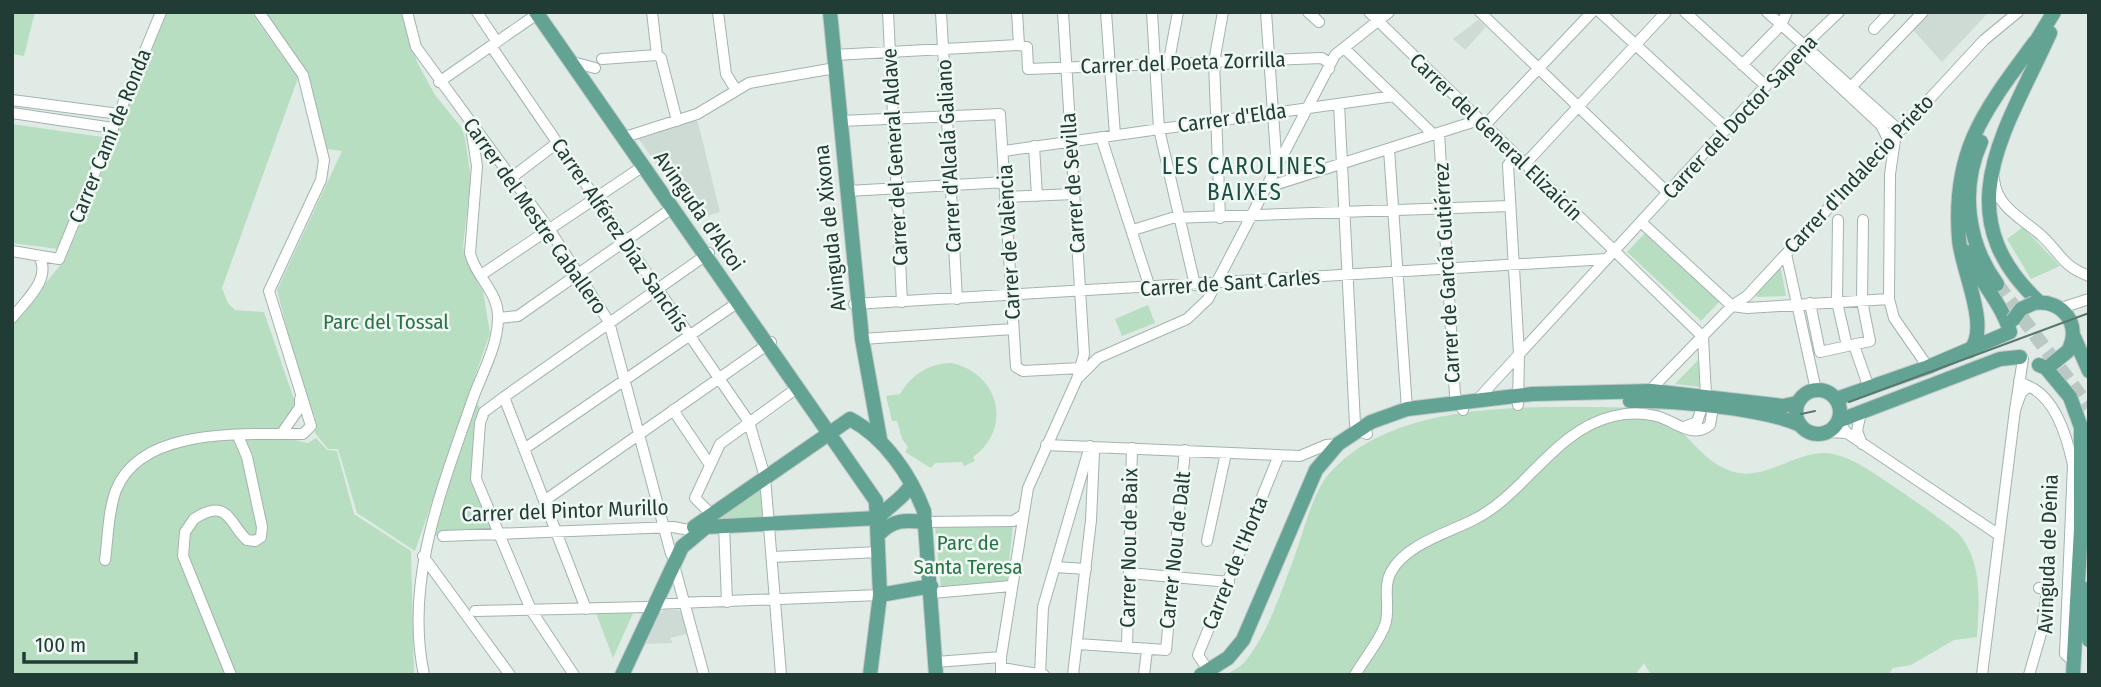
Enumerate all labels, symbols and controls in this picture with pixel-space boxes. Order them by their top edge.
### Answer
street label: Carrer del Doctor Sapena [1657,29,1823,205]
street label: Carrer Camí de Ronda [63,45,157,227]
street label: Carrer del Poeta Zorrilla [1080,46,1286,80]
street label: Carrer del General Aldave [876,47,914,267]
street label: Carrer del General Elizaicín [1404,48,1588,226]
street label: Carrer d'Alcalá Galiano [931,59,967,253]
street label: Carrer d'Indalecio Prieto [1779,89,1939,259]
street label: Carrer d'Elda [1176,97,1288,139]
street label: Carrer de Sevilla [1055,112,1091,254]
street label: Carrer del Mestre Caballero [457,113,613,319]
street label: Carrer Alférez Díaz Sanchís [545,133,695,337]
street label: Avinguda de Xixona [808,143,852,313]
street label: Avinguda d'Alcoi [648,146,750,276]
district label: LES CAROLINES BAIXES [1162,152,1328,206]
street label: Carrer de García Gutiérrez [1428,162,1466,384]
street label: Carrer de València [992,164,1026,320]
street label: Carrer de Sant Carles [1139,264,1321,302]
park label: Parc del Tossal [323,309,449,335]
street label: Carrer Nou de Baix [1115,467,1143,628]
street label: Carrer Nou de Dalt [1154,470,1196,630]
street label: Avinguda de Dénia [2032,474,2064,634]
street label: Carrer de l'Horta [1196,492,1274,634]
street label: Carrer del Pintor Murillo [461,494,669,528]
park label: Parc de Santa Teresa [914,530,1022,580]
scale bar [24,620,136,664]
text: 100 m [35,632,86,658]

